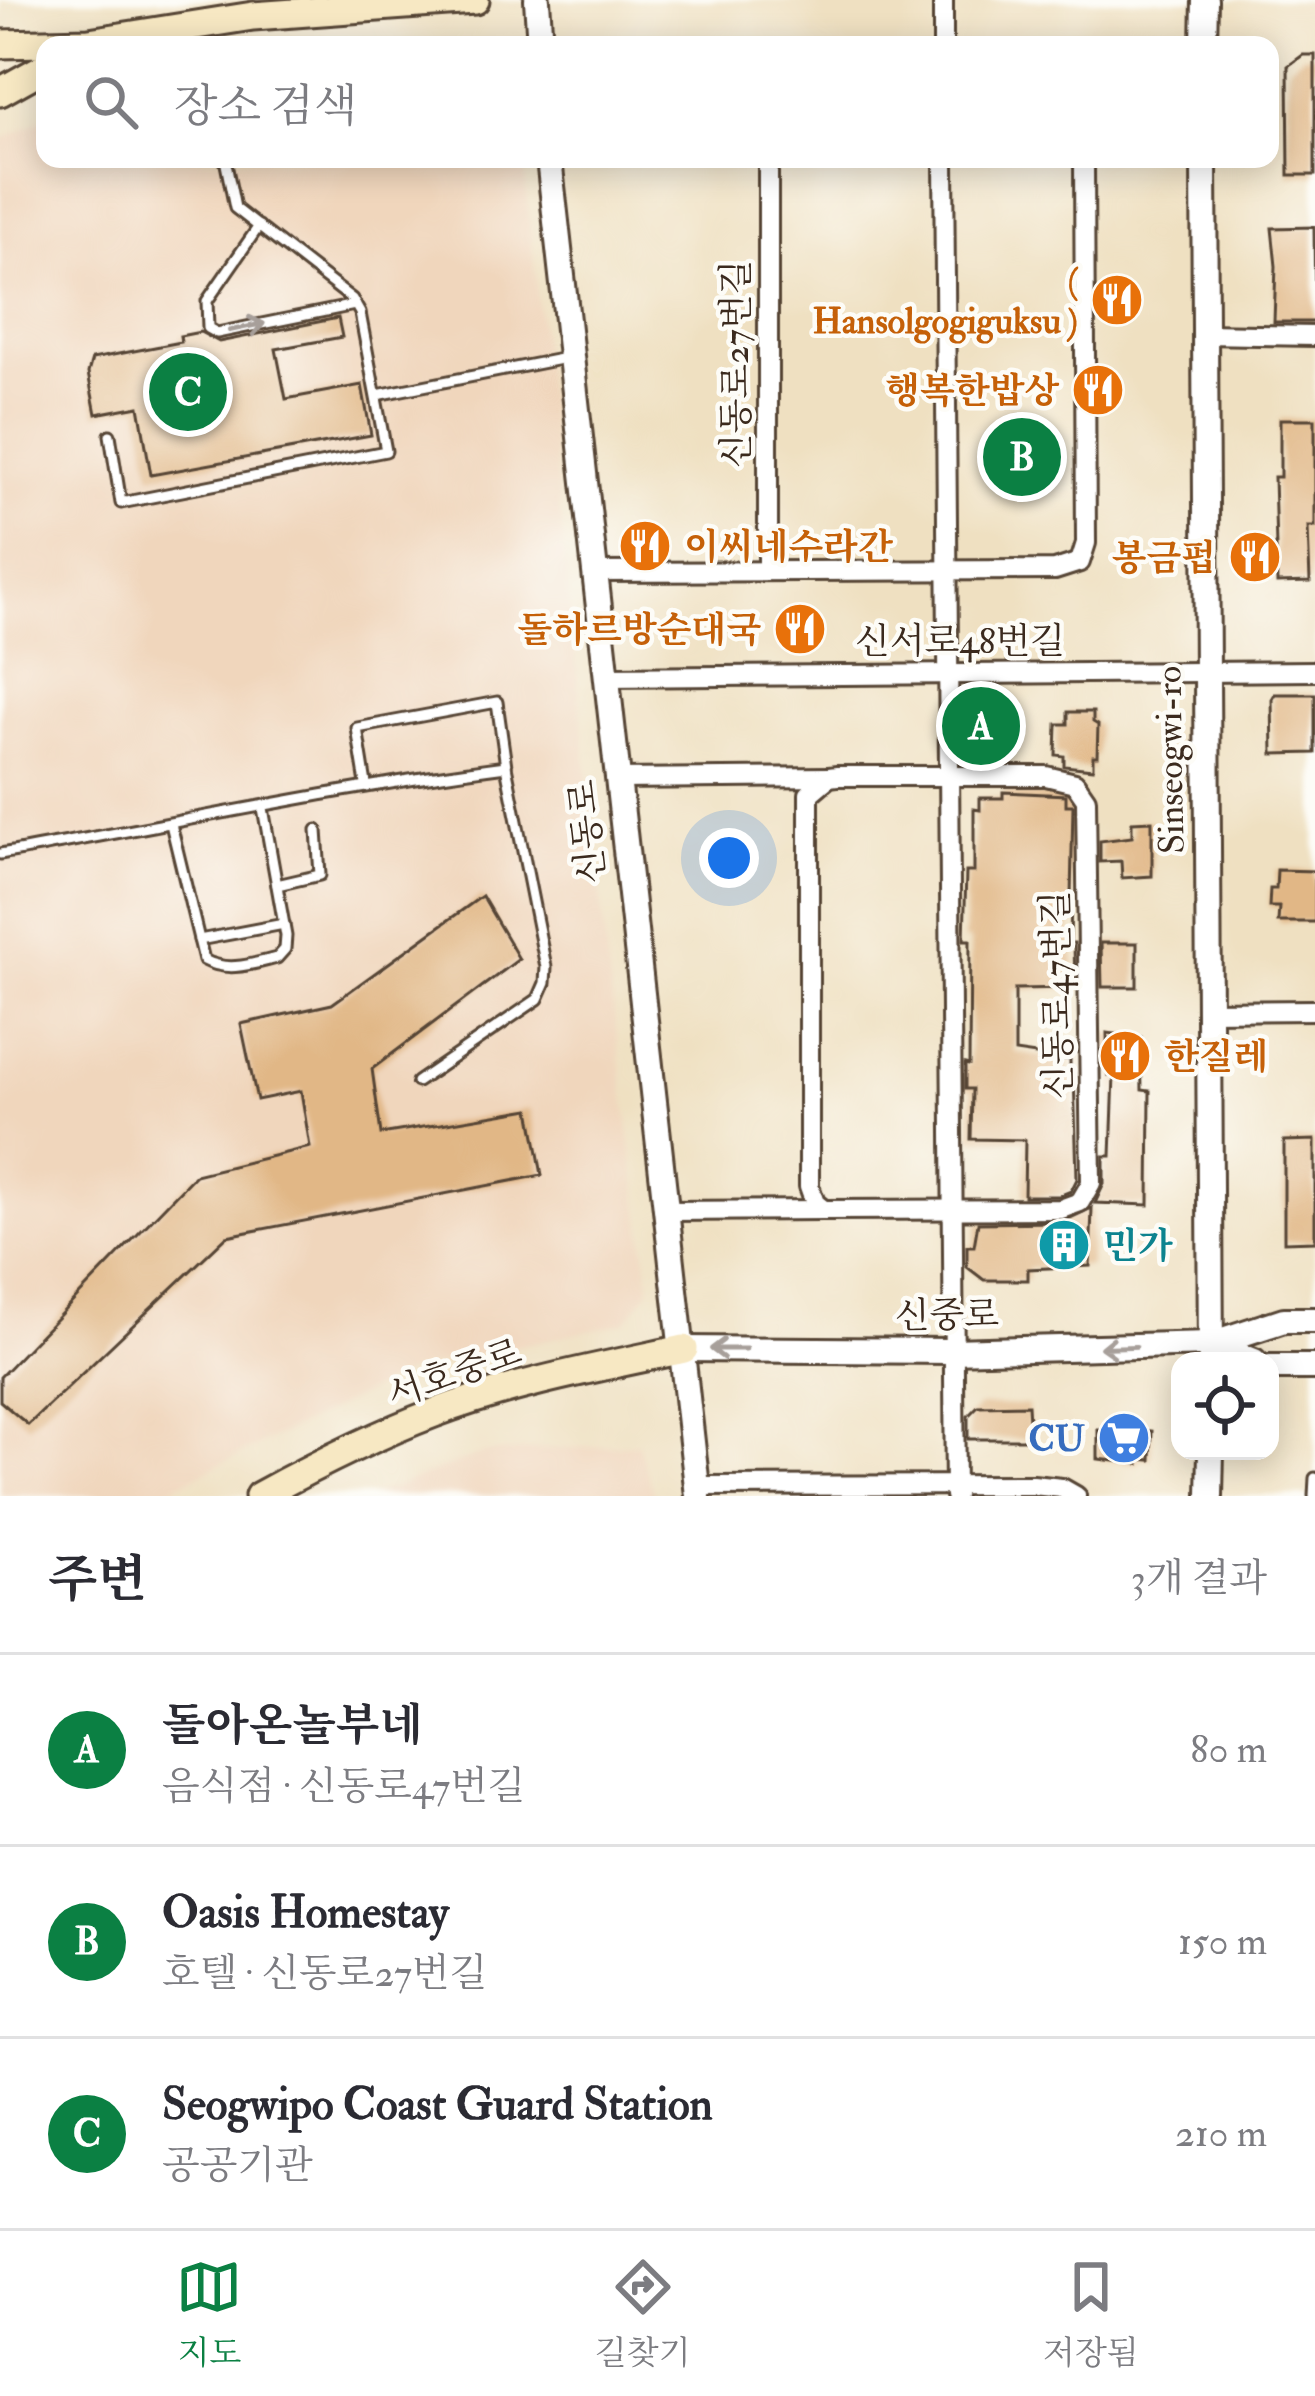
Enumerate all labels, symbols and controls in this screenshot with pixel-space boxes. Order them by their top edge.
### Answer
search box [36,36,1279,168]
icon: search [78,69,144,135]
text: 장소 검색 [174,79,357,135]
place label: ( Hansolgogiguksu ) [813,258,1079,344]
street label: 신동로27번길 [714,260,759,468]
restaurant icon: ( Hansolgogiguksu ) [1089,272,1145,328]
one-way arrow [226,315,265,337]
pin: C [149,347,227,437]
restaurant icon: 행복한밥상 [1070,362,1126,418]
place label: 행복한밥상 [885,369,1059,414]
pin: B [983,412,1061,502]
restaurant icon: 이씨네수라간 [617,518,673,574]
place label: 이씨네수라간 [684,525,893,570]
restaurant icon: 봉금펍 [1227,529,1283,585]
place label: 봉금펍 [1112,536,1216,581]
restaurant icon: 돌하르방순대국 [772,601,828,657]
place label: 돌하르방순대국 [518,608,761,653]
street label: 신서로48번길 [855,619,1065,664]
street label: Sinseogwi-ro [1146,666,1195,854]
pin: A [942,681,1020,771]
street label: 신동로 [560,777,615,886]
your location [699,828,759,888]
street label: 신동로47번길 [1033,890,1082,1100]
restaurant icon: 한질레 [1097,1028,1153,1084]
place label: 한질레 [1164,1035,1268,1080]
building icon: 민가 [1036,1217,1092,1273]
place label: 민가 [1103,1224,1173,1269]
street label: 신중로 [894,1292,1000,1339]
street label: 서호중로 [381,1329,528,1417]
one-way arrow [1099,1335,1138,1358]
one-way arrow [709,1338,748,1361]
map controls [1171,1352,1279,1460]
button: locate [1171,1352,1279,1460]
supermarket icon: CU [1096,1410,1152,1466]
place label: CU [1028,1417,1086,1462]
text: 주변 [48,1548,147,1612]
text: 3개 결과 [1131,1554,1267,1603]
text: 돌아온놀부네 [162,1698,423,1754]
text: A [75,1725,99,1774]
text: 80 m [1190,1725,1267,1774]
text: 음식점 · 신동로47번길 [162,1762,526,1811]
text: Oasis Homestay [162,1885,449,1941]
text: B [74,1917,100,1966]
text: 150 m [1178,1917,1267,1966]
text: 호텔 · 신동로27번길 [162,1949,487,1998]
text: Seogwipo Coast Guard Station [162,2077,713,2133]
text: C [73,2109,101,2158]
text: 210 m [1175,2109,1267,2158]
text: 공공기관 [162,2141,313,2190]
tab: 지도 [176,2254,242,2374]
tab: 길찾기 [595,2254,690,2374]
tab: 저장됨 [1043,2254,1139,2374]

